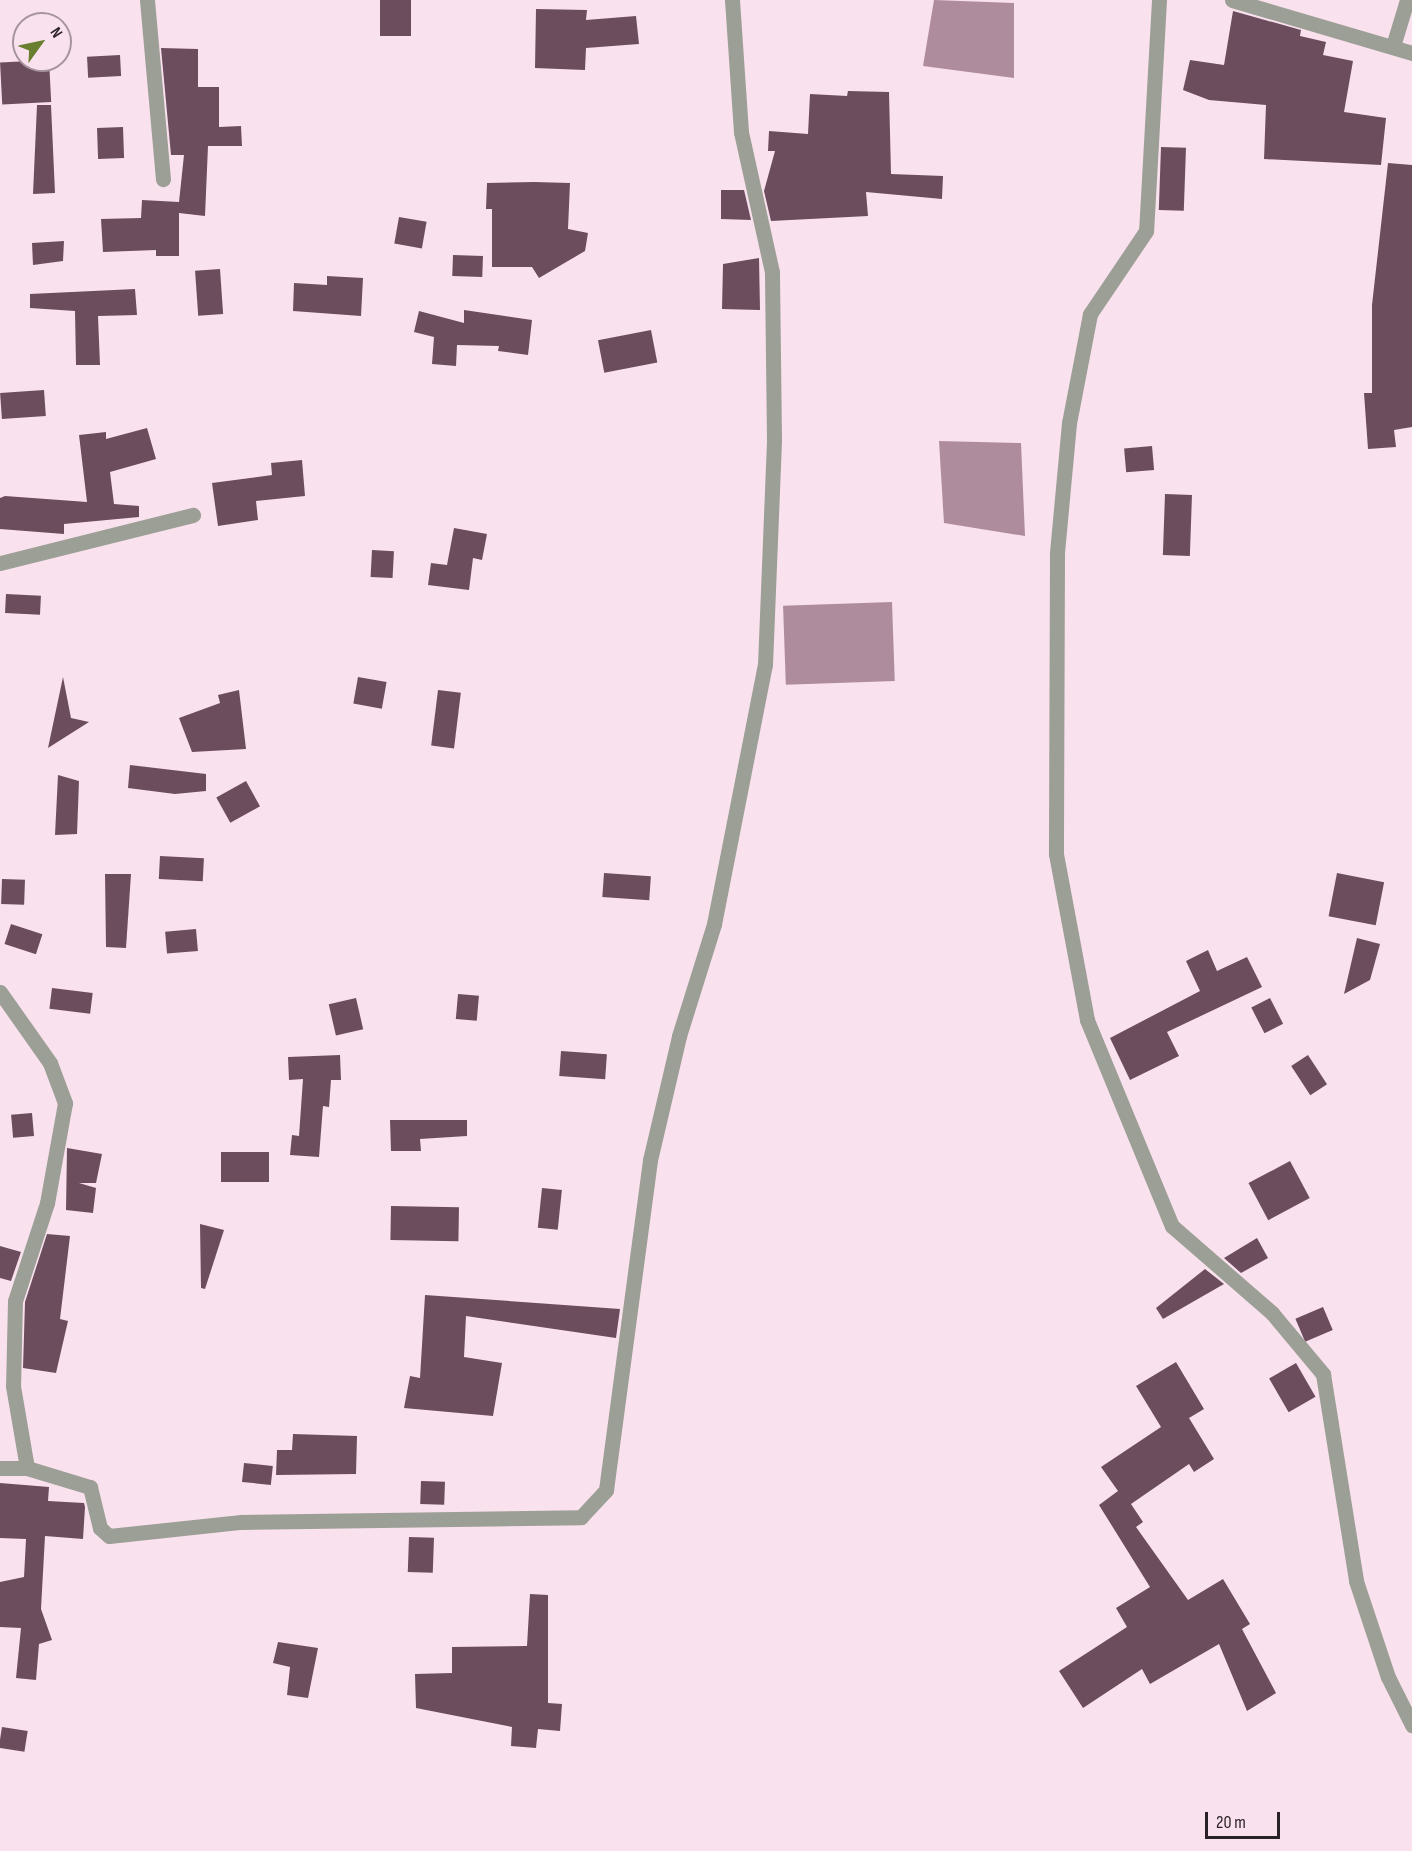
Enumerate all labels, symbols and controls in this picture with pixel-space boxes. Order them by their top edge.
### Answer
north arrow [12,12,72,72]
text: N [46,24,66,42]
scale bar [1208,1800,1283,1838]
text: 20 m [1216,1812,1246,1833]

